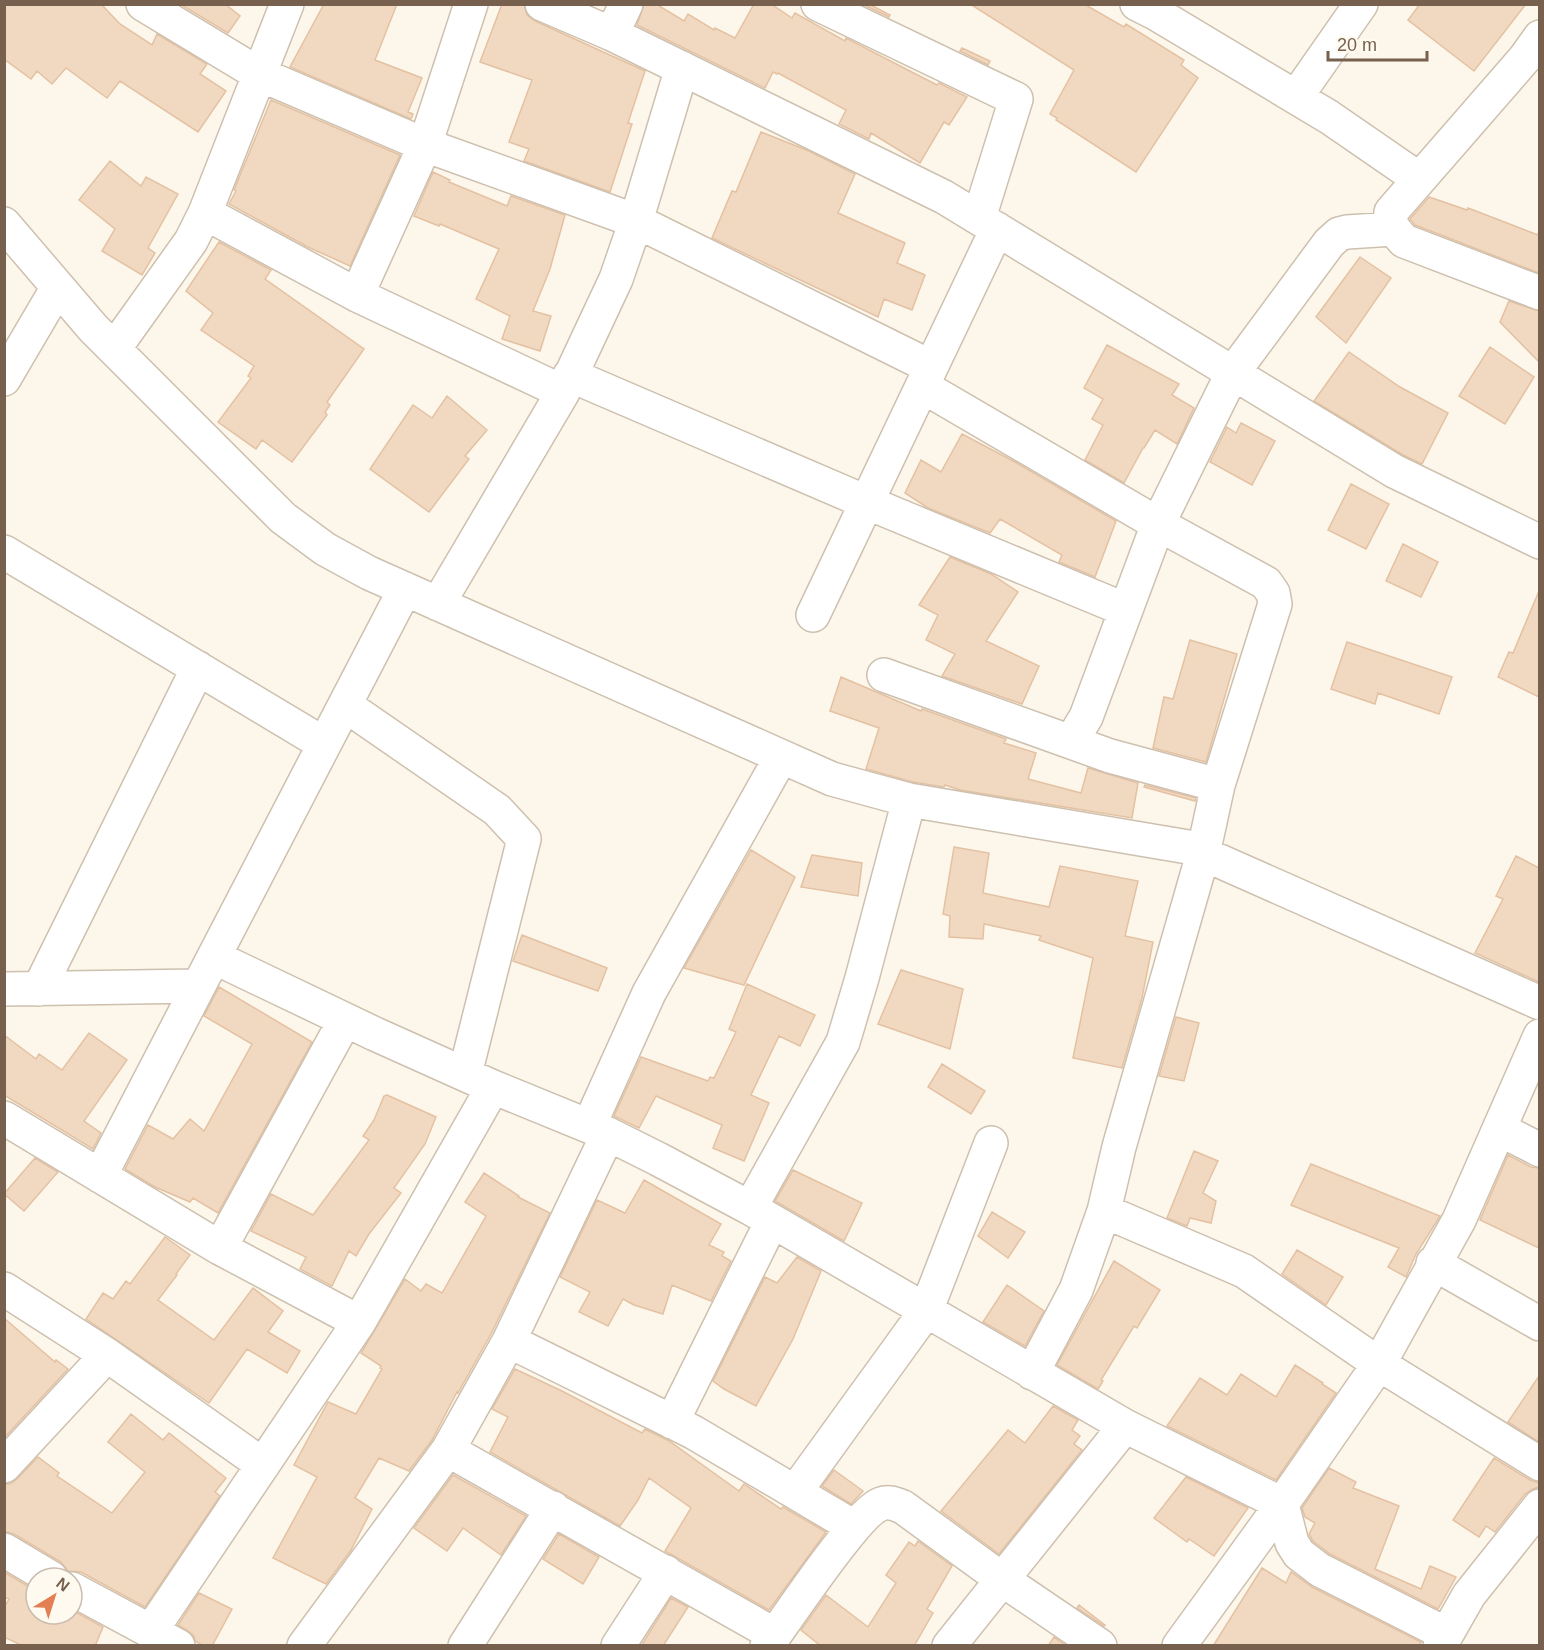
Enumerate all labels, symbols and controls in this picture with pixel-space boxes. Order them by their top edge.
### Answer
scale bar [1328,24,1427,62]
text: 20 m [1337,35,1377,55]
north arrow [24,1566,84,1626]
text: N [53,1574,73,1595]

